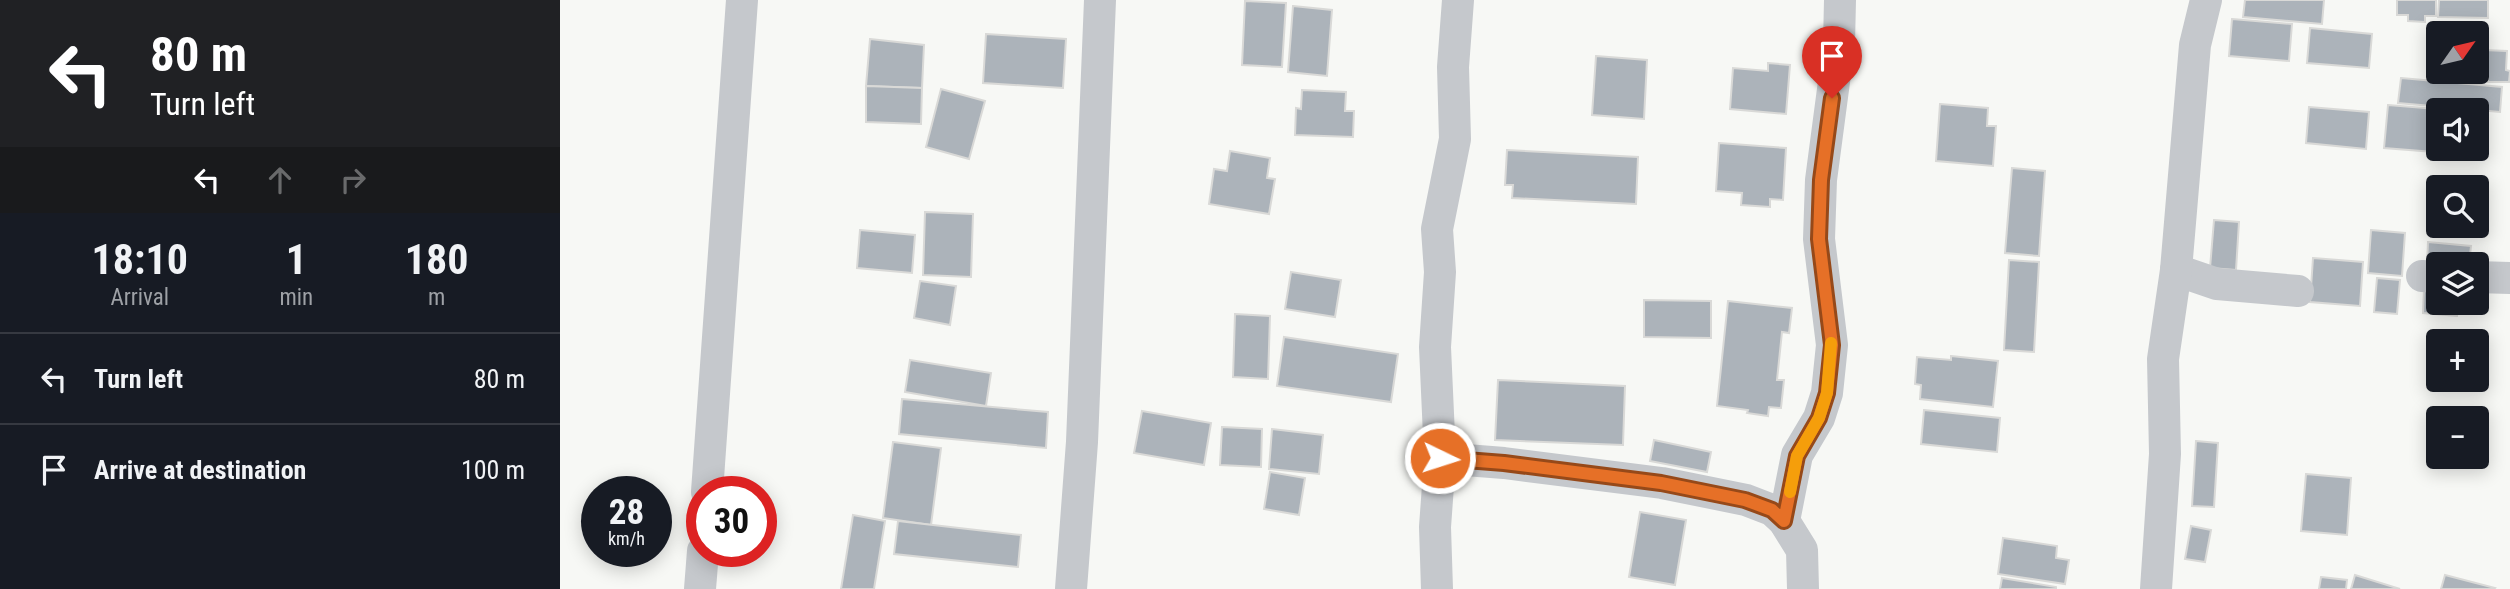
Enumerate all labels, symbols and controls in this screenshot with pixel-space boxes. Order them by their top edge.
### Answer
north arrow [2426,21,2488,84]
map controls [2426,21,2489,469]
text: 80 m [150,26,247,83]
pin [1802,26,1862,98]
icon: left [35,28,126,119]
icon: arrive [1813,37,1851,75]
text: Turn left [150,85,255,123]
button: sound [2426,98,2489,161]
icon: left [188,161,226,199]
icon: ahead [261,161,299,199]
icon: right [334,161,372,199]
button: search [2426,175,2489,238]
text: 18:10 [92,235,188,284]
text: 1 [286,235,307,284]
text: 180 [405,235,468,284]
button: layers [2426,252,2489,315]
text: Arrival [110,284,169,311]
text: min [279,284,313,311]
text: m [428,284,445,311]
button: + [2426,329,2489,392]
icon: left [35,360,73,398]
text: Turn left [94,364,183,394]
text: 80 m [474,364,525,394]
button: − [2426,406,2489,469]
position arrow [1403,421,1477,495]
icon: arrive [35,451,73,489]
text: Arrive at destination [94,455,306,485]
text: 100 m [461,455,525,485]
speed limit sign: 30 [686,476,777,567]
text: 28 [609,492,644,533]
text: km/h [608,528,645,549]

